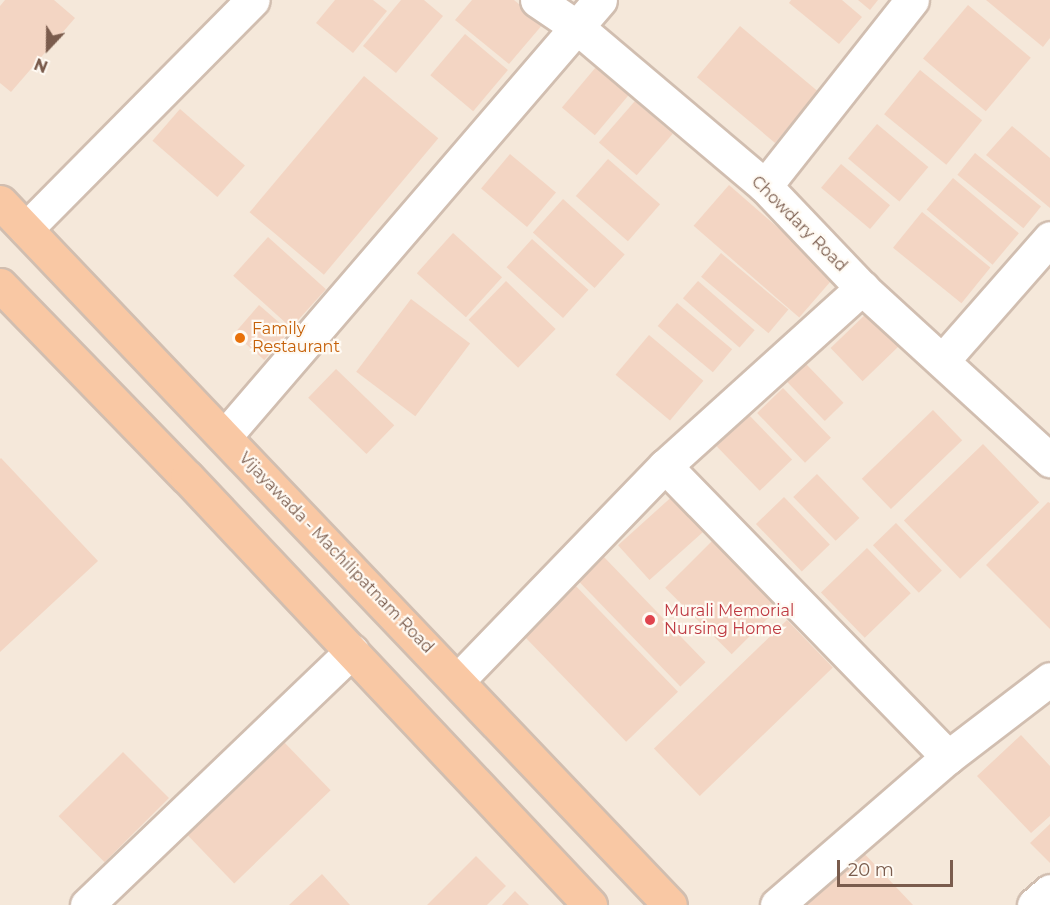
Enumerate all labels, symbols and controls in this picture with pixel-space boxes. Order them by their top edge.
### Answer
north arrow [18,18,78,78]
text: N [32,54,51,76]
street label: Chowdary Road [747,172,851,276]
place label: Family Restaurant [252,319,340,357]
marker: Family Restaurant [233,331,247,345]
street label: Vijayawada - Machilipatnam Road [235,449,437,657]
place label: Murali Memorial Nursing Home [664,601,794,639]
marker: Murali Memorial Nursing Home [641,611,659,629]
scale bar [840,848,956,886]
text: 20 m [848,859,894,881]

